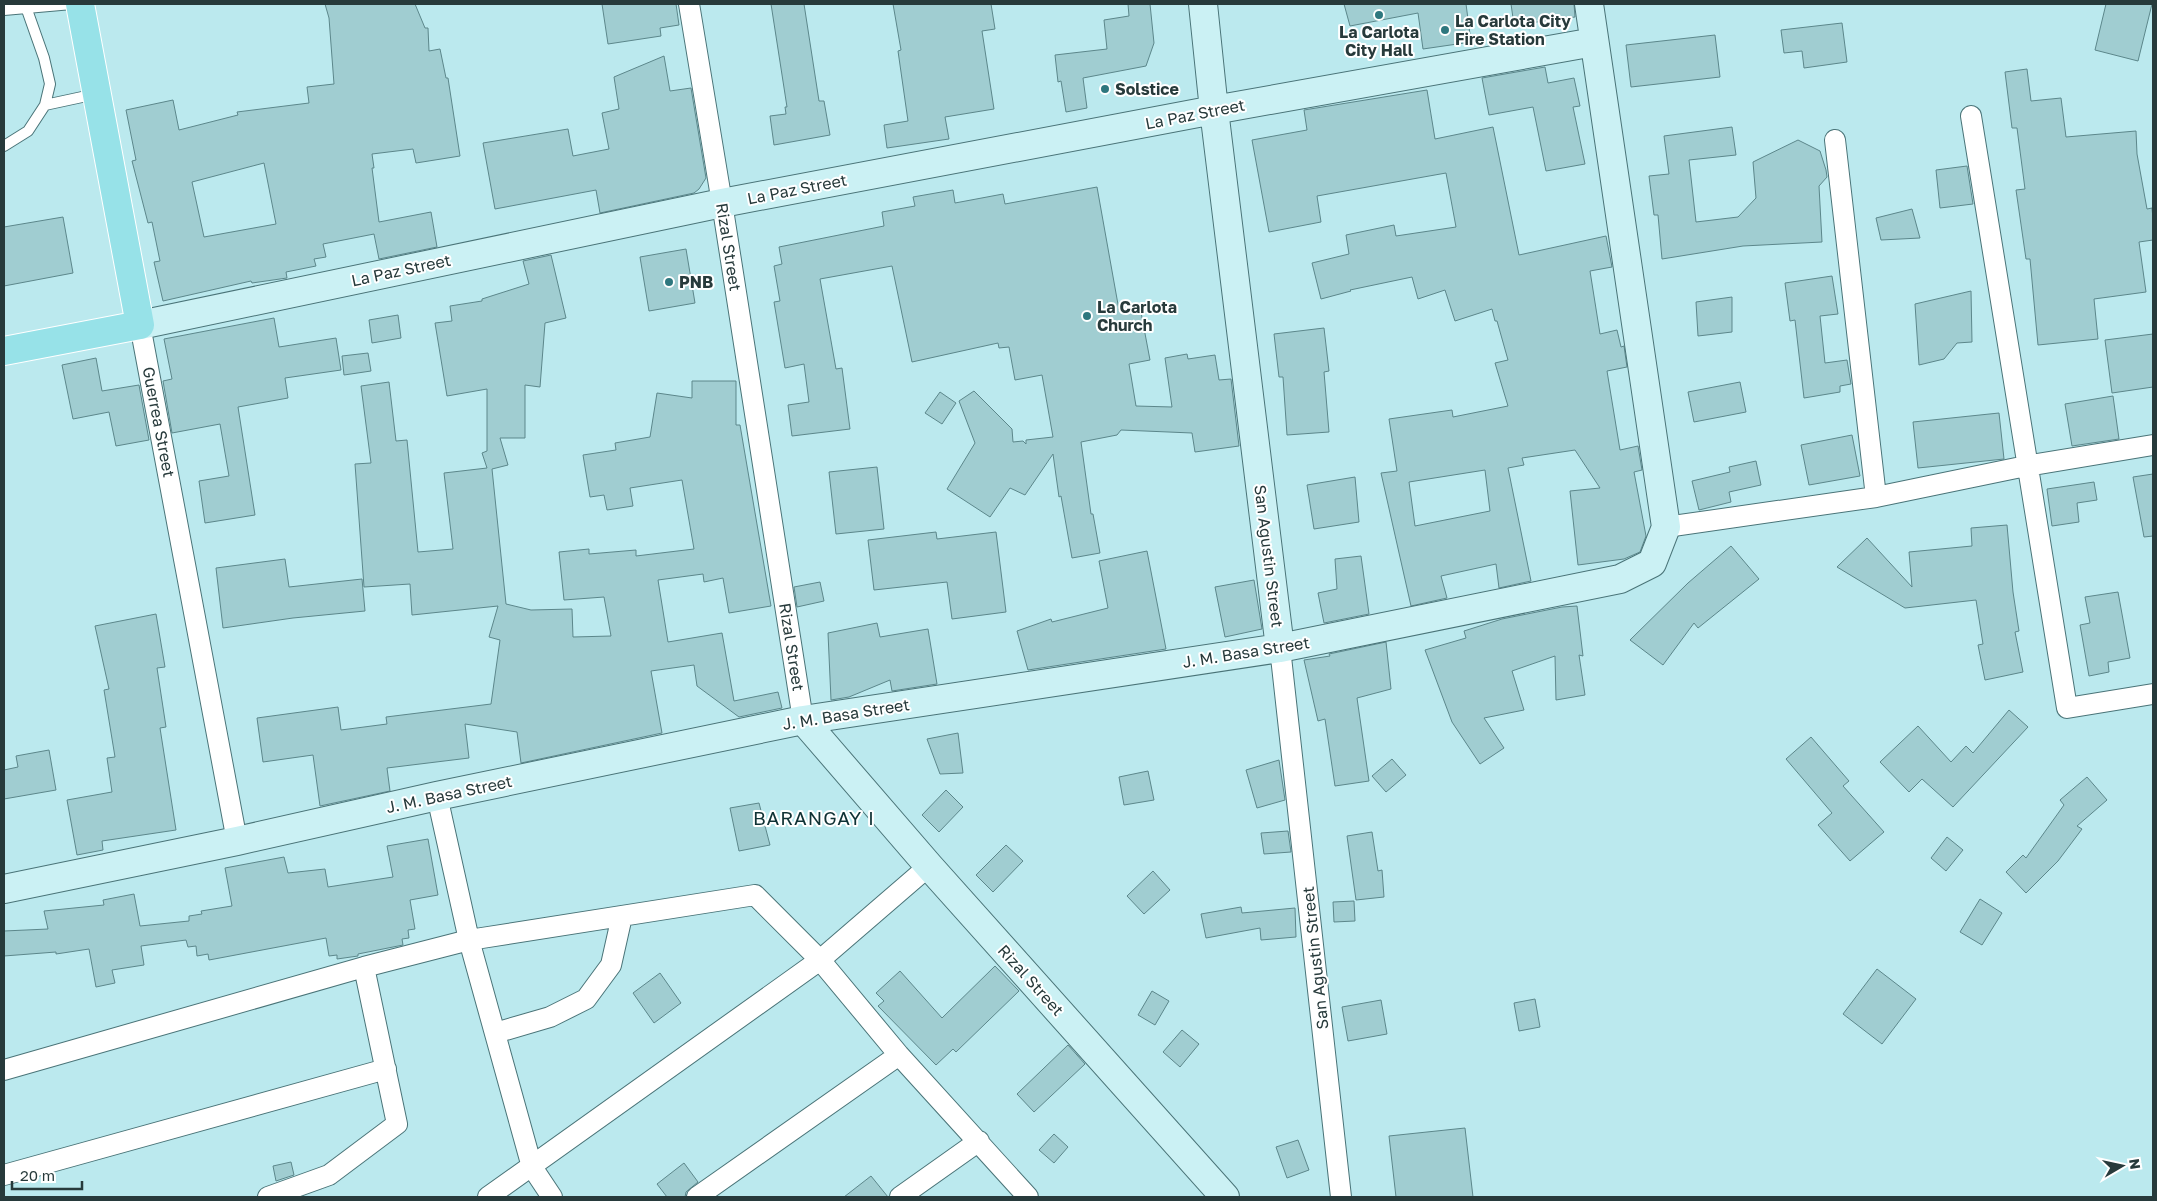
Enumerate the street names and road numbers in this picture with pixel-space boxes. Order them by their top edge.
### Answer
street label: La Paz Street [1143,95,1247,133]
street label: La Paz Street [745,170,849,208]
street label: Rizal Street [712,202,746,292]
street label: La Paz Street [349,250,453,290]
street label: Guerrea Street [138,365,180,479]
street label: San Agustin Street [1250,484,1288,628]
street label: Rizal Street [775,602,809,692]
street label: J. M. Basa Street [1181,632,1311,672]
street label: J. M. Basa Street [781,694,911,734]
street label: J. M. Basa Street [384,771,514,817]
street label: San Agustin Street [1298,886,1332,1030]
street label: Rizal Street [994,940,1068,1020]

